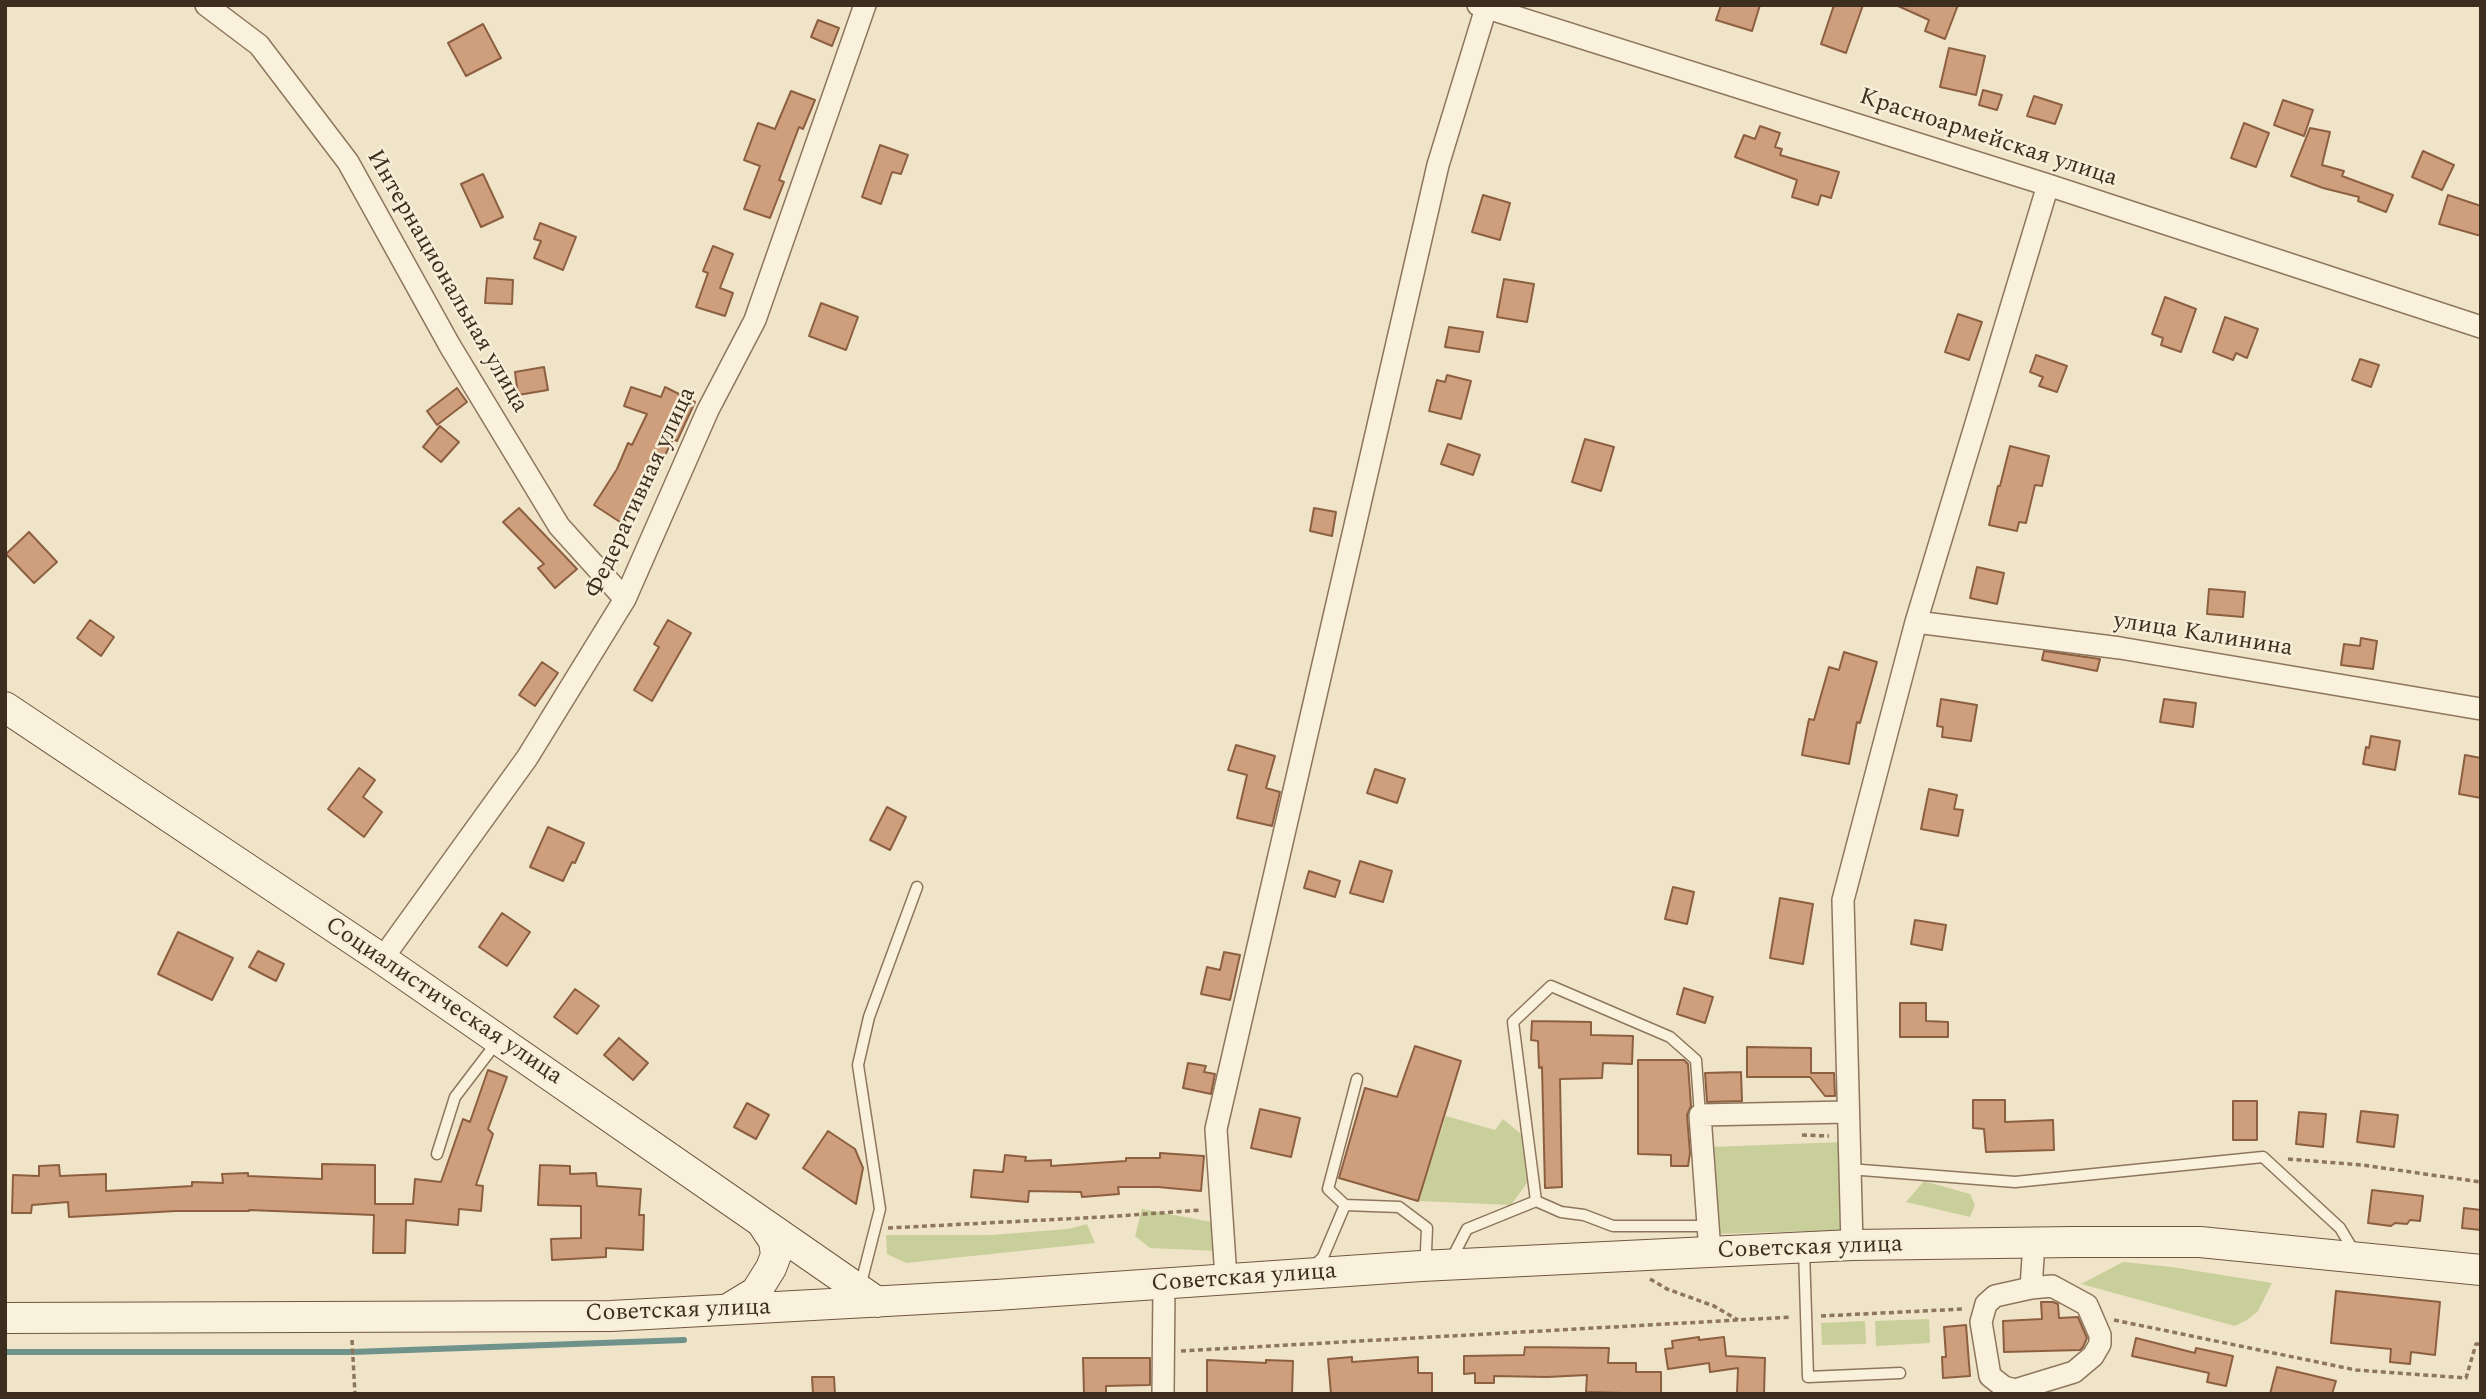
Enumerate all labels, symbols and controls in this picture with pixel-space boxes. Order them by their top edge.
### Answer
street label: Красноармейская улица [1855,84,2121,194]
street label: Интернациональная улица [359,145,533,419]
street label: Федеративная улица [580,383,704,603]
street label: улица Калинина [2111,608,2295,664]
street label: Социалистическая улица [319,912,567,1092]
street label: Советская улица [1717,1231,1903,1267]
street label: Советская улица [1150,1258,1338,1300]
street label: Советская улица [585,1294,771,1330]

